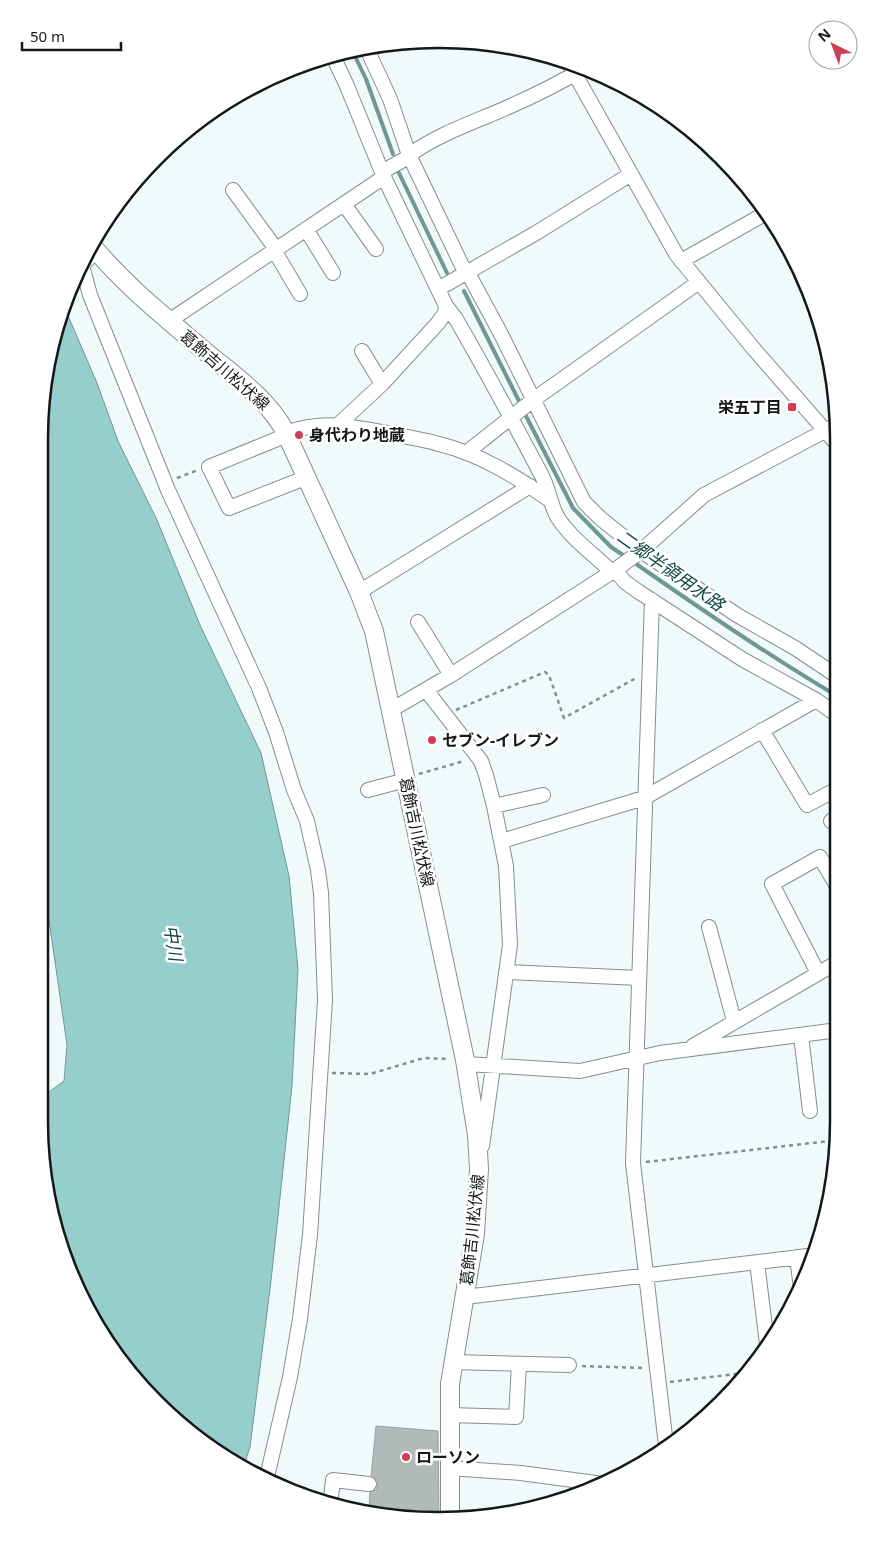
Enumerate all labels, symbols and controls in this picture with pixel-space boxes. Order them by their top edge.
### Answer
scale bar [22,20,121,52]
north arrow [808,20,858,70]
text: N [813,24,835,46]
text: 50 m [30,26,65,46]
street label: 葛飾吉川松伏線 [176,325,274,415]
place label: 栄五丁目 [718,396,782,418]
marker: 栄五丁目 [786,401,798,413]
place label: 身代わり地蔵 [309,424,405,446]
marker: 身代わり地蔵 [293,429,305,441]
water label: 二郷半領用水路 [613,524,731,617]
place label: セブン-イレブン [442,729,559,751]
marker: セブン-イレブン [426,734,438,746]
street label: 葛飾吉川松伏線 [395,775,439,889]
water label: 中川 [159,923,189,965]
street label: 葛飾吉川松伏線 [455,1173,489,1287]
place label: ローソン [416,1446,480,1468]
marker: ローソン [400,1451,412,1463]

